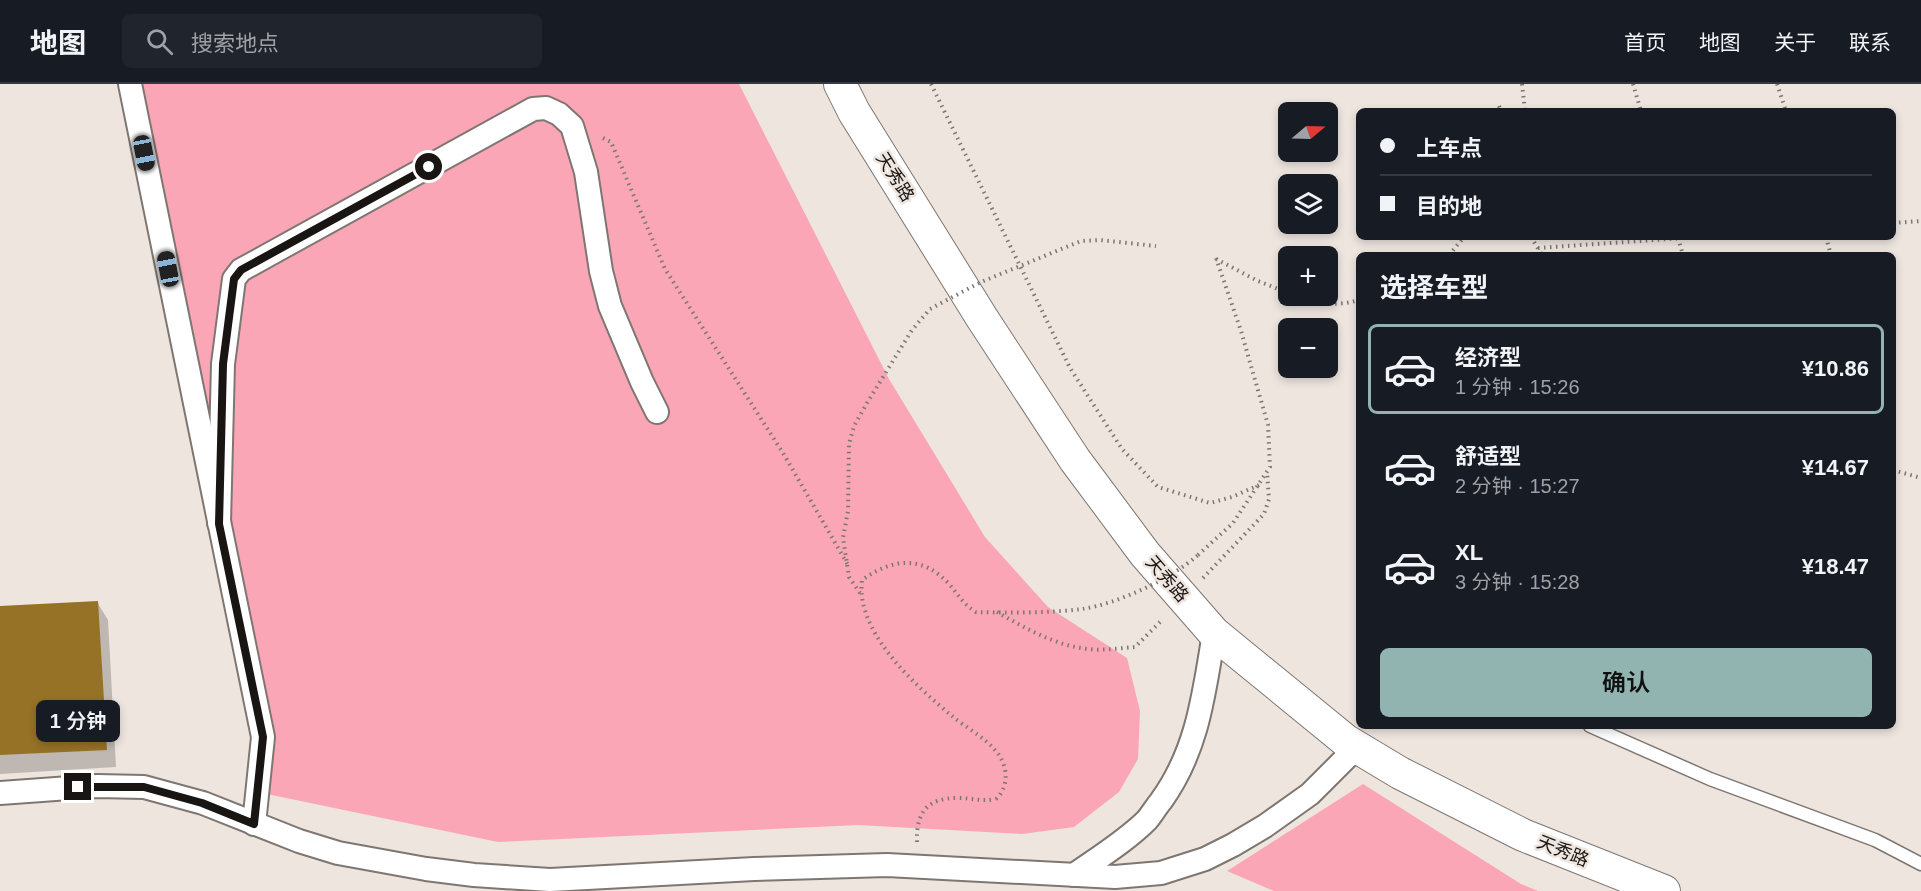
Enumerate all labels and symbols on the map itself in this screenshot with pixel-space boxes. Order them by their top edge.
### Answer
north arrow [1278,102,1338,162]
car [132,134,156,172]
street label: 天秀路 [872,149,918,205]
route start [415,153,442,180]
car [156,250,180,288]
street label: 天秀路 [1142,552,1192,606]
callout: 1 分钟 [36,700,120,742]
route end [64,773,91,800]
street label: 天秀路 [1534,832,1592,870]

